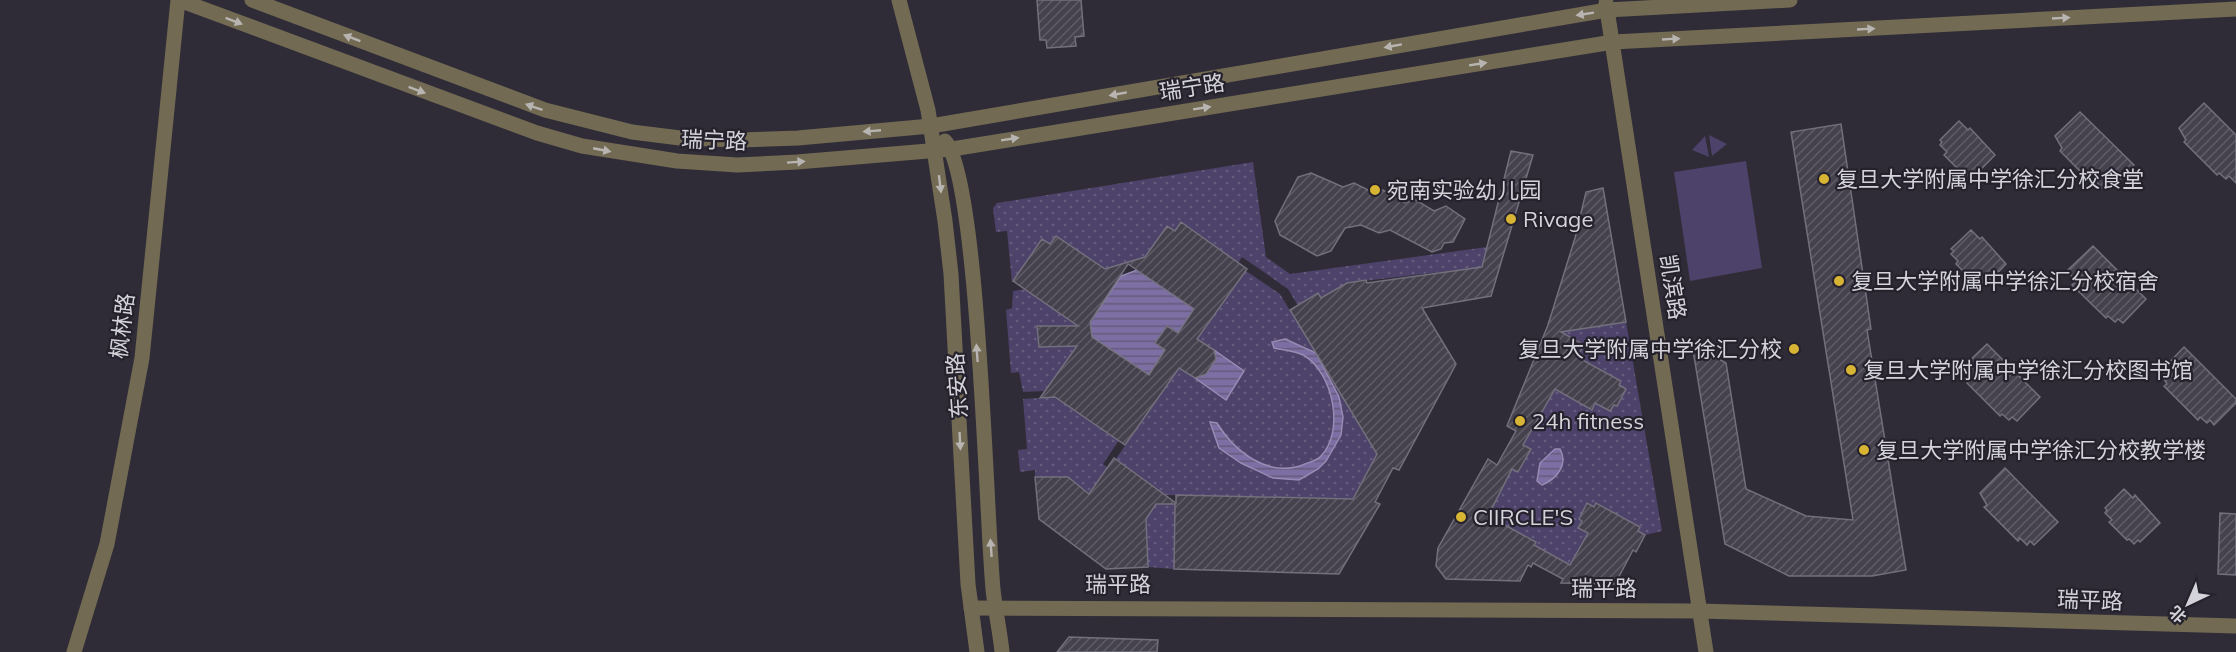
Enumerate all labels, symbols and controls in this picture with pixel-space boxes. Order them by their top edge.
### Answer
one-way arrow [1575,9,1594,18]
one-way arrow [2051,14,2070,23]
one-way arrow [225,16,243,26]
one-way arrow [1856,24,1875,33]
one-way arrow [343,33,361,42]
one-way arrow [1662,34,1681,43]
one-way arrow [1383,42,1402,51]
one-way arrow [1468,59,1487,68]
street label: 瑞宁路 [1157,68,1227,106]
one-way arrow [408,85,426,95]
one-way arrow [1108,89,1127,98]
one-way arrow [525,101,543,111]
one-way arrow [1193,104,1212,113]
street label: 瑞宁路 [681,125,747,155]
one-way arrow [863,126,882,136]
one-way arrow [1000,135,1019,144]
one-way arrow [592,146,611,155]
one-way arrow [786,157,805,166]
place label: 复旦大学附属中学徐汇分校食堂 [1836,165,2144,193]
marker: 复旦大学附属中学徐汇分校食堂 [1817,172,1831,186]
one-way arrow [936,174,945,193]
place label: 宛南实验幼儿园 [1387,176,1541,204]
marker: 宛南实验幼儿园 [1368,183,1382,197]
place label: Rivage [1523,205,1593,233]
marker: Rivage [1504,212,1518,226]
street label: 凯滨路 [1654,252,1692,322]
place label: 复旦大学附属中学徐汇分校宿舍 [1851,267,2159,295]
marker: 复旦大学附属中学徐汇分校宿舍 [1832,274,1846,288]
street label: 枫林路 [104,292,140,360]
place label: 复旦大学附属中学徐汇分校 [1518,335,1782,363]
marker: 复旦大学附属中学徐汇分校 [1787,342,1801,356]
one-way arrow [973,344,982,363]
street label: 东安路 [941,352,973,420]
place label: 复旦大学附属中学徐汇分校图书馆 [1863,356,2193,384]
marker: 复旦大学附属中学徐汇分校图书馆 [1844,363,1858,377]
place label: 24h fitness [1532,407,1644,435]
marker: 24h fitness [1513,414,1527,428]
one-way arrow [955,431,965,450]
place label: 复旦大学附属中学徐汇分校教学楼 [1876,436,2206,464]
marker: 复旦大学附属中学徐汇分校教学楼 [1857,443,1871,457]
place label: CIIRCLE'S [1473,503,1573,531]
marker: CIIRCLE'S [1454,510,1468,524]
one-way arrow [986,538,995,557]
street label: 瑞平路 [1085,570,1151,598]
street label: 瑞平路 [1571,574,1637,602]
north arrow [2158,574,2218,634]
street label: 瑞平路 [2057,585,2123,615]
text: 北 [2165,602,2190,628]

